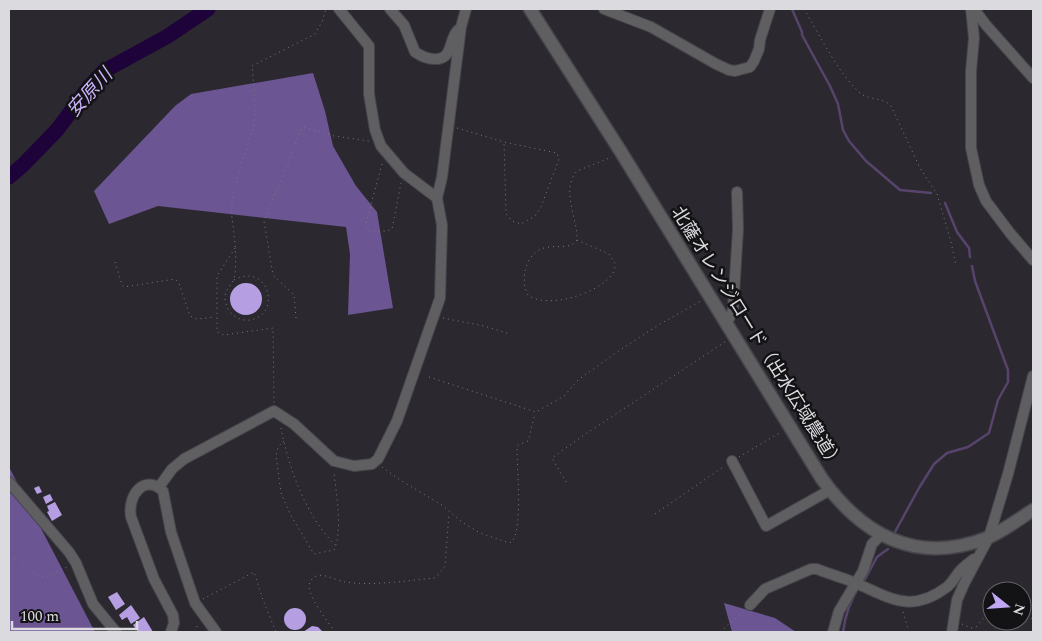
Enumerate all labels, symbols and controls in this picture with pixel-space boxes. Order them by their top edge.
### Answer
water label: 安原川 [60,61,121,124]
street label: 北薩オレンジロード（出水広域農道） [664,201,850,475]
north arrow [982,581,1032,631]
scale bar [12,598,138,630]
text: N [1007,601,1031,618]
text: 100 m [20,605,59,628]

